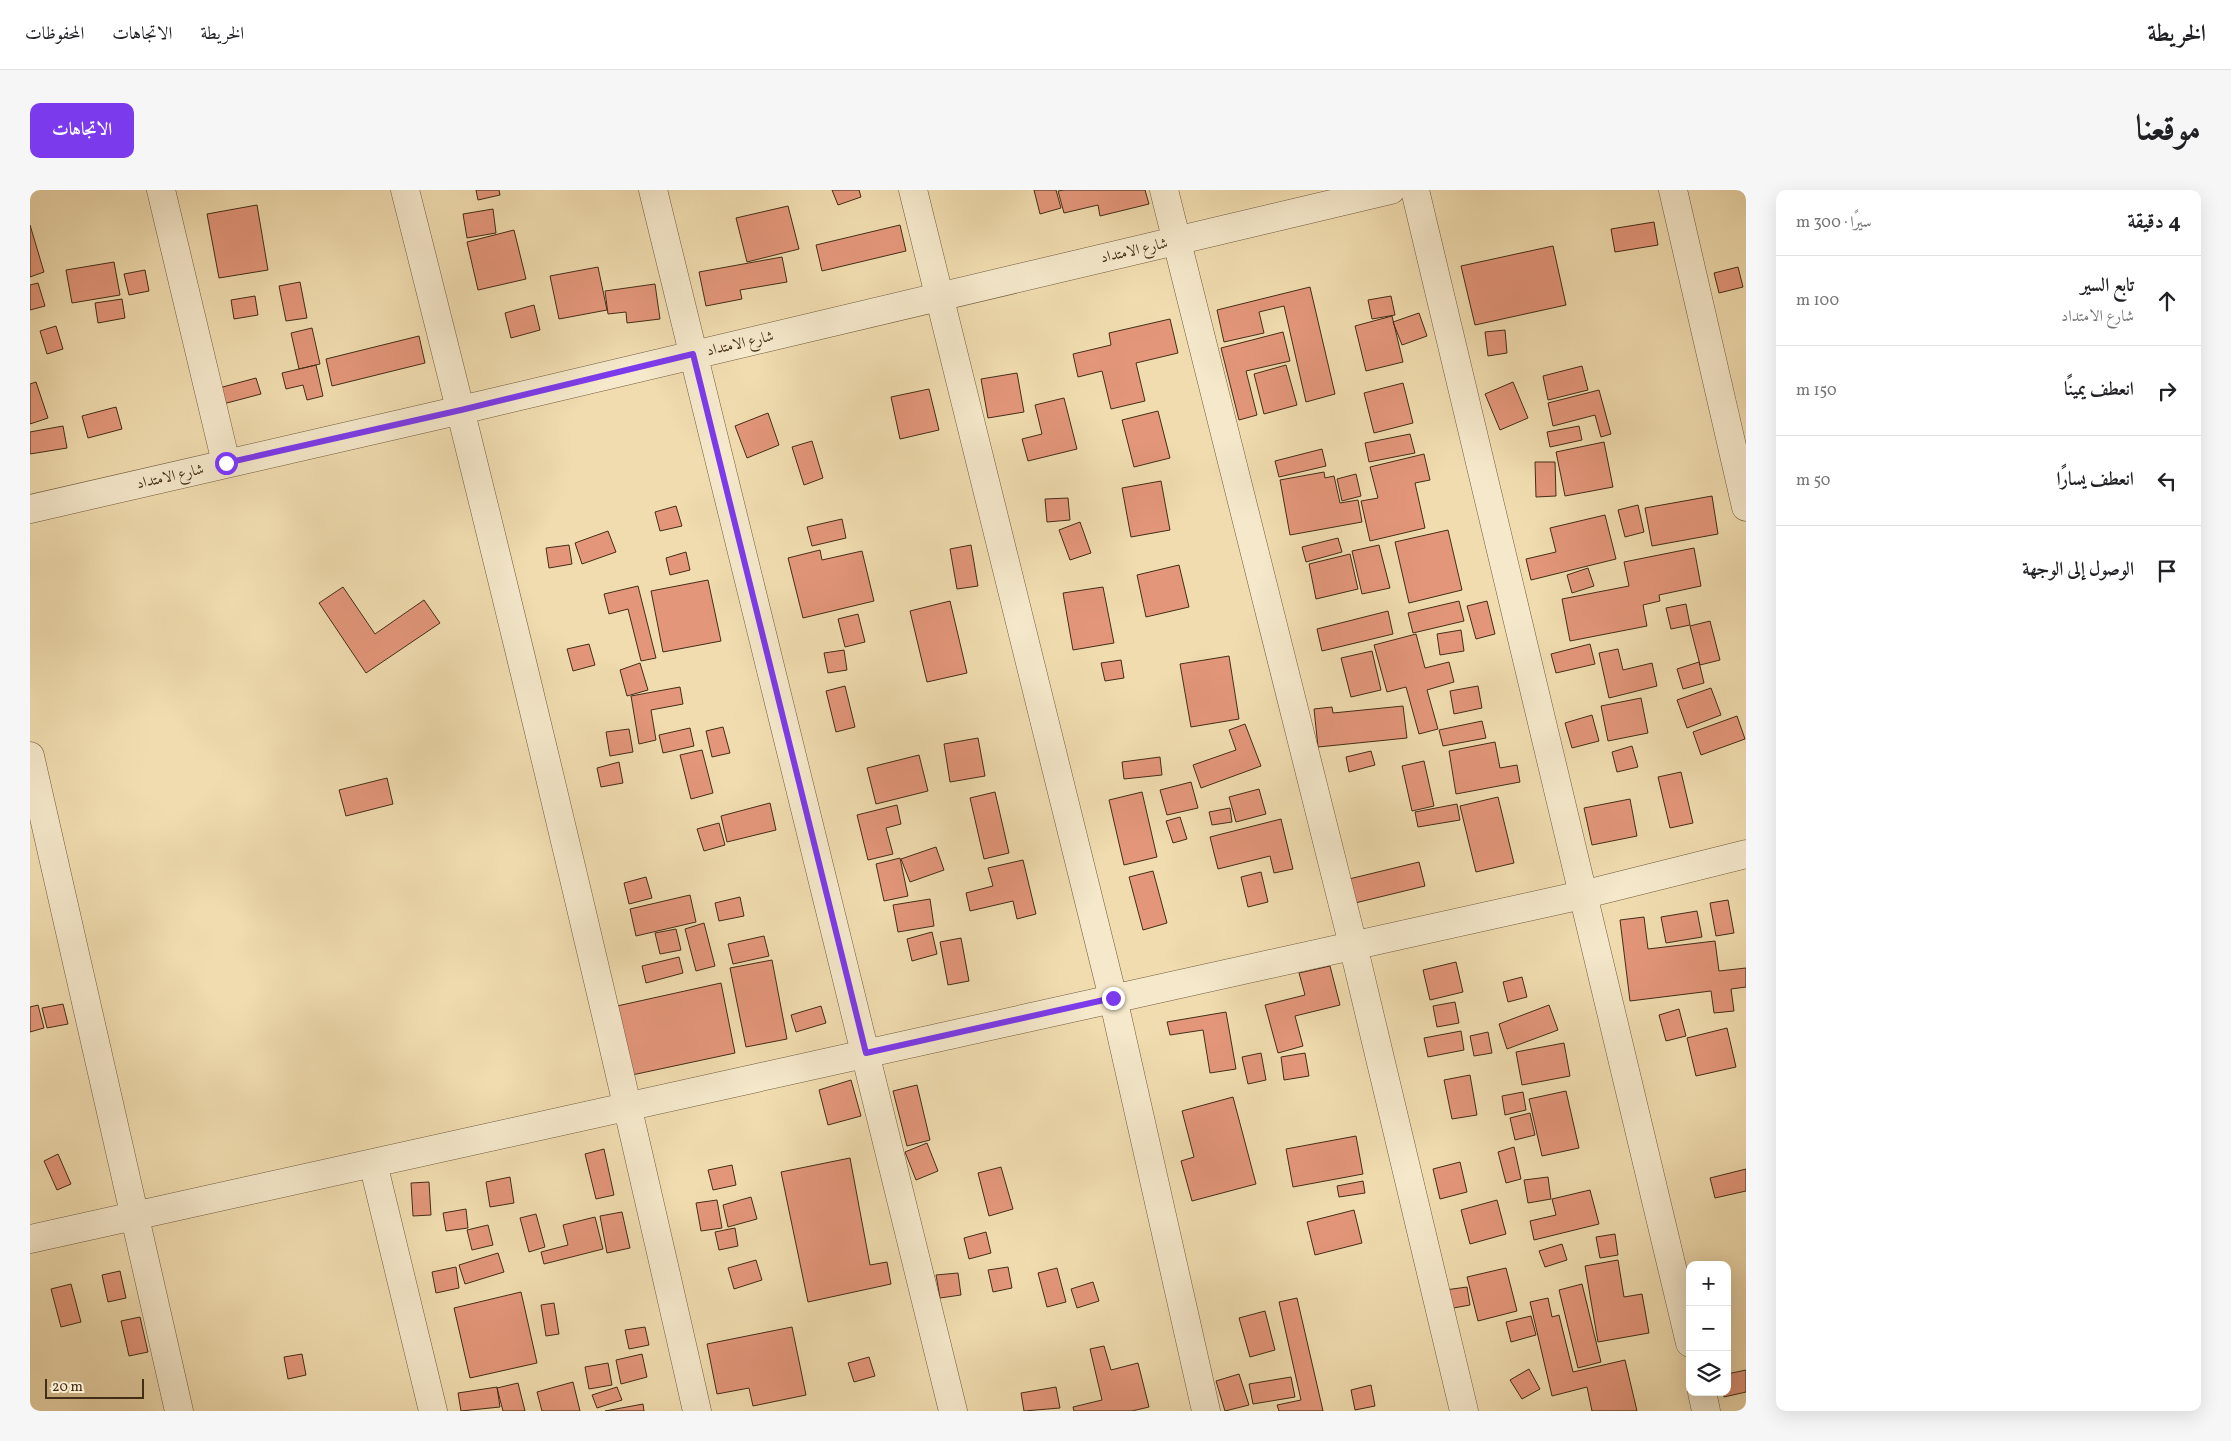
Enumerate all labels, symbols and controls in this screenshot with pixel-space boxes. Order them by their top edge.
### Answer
text: الخريطة [2148,18,2206,52]
text: المحفوظات [25,22,84,47]
text: الاتجاهات [112,22,172,47]
text: الخريطة [200,22,244,47]
button: الاتجاهات [30,103,134,158]
text: موقعنا [2136,106,2201,154]
text: 4 دقيقة [2127,208,2181,237]
text: سيرًا · 300 m [1796,212,1872,234]
street label: شارع الامتداد [1099,234,1170,270]
text: تابع السير [2081,273,2134,299]
icon: ahead [2153,287,2181,315]
text: 100 m [1796,290,1839,312]
text: شارع الامتداد [2061,306,2134,328]
street label: شارع الامتداد [705,327,776,363]
text: انعطف يمينًا [2064,377,2134,403]
icon: right [2153,377,2181,405]
text: 150 m [1796,380,1837,402]
route start [215,452,238,475]
street label: شارع الامتداد [135,460,206,496]
text: انعطف يسارًا [2056,467,2134,493]
icon: left [2153,467,2181,495]
text: 50 m [1796,470,1830,492]
text: الوصول إلى الوجهة [2022,557,2134,583]
icon: arrive [2153,557,2181,585]
route end [1102,987,1125,1010]
map controls [1686,1261,1731,1396]
button: + [1686,1261,1731,1306]
button: − [1686,1306,1731,1351]
button: layers [1686,1351,1731,1396]
scale bar [45,1376,144,1399]
text: 20 m [52,1378,83,1397]

